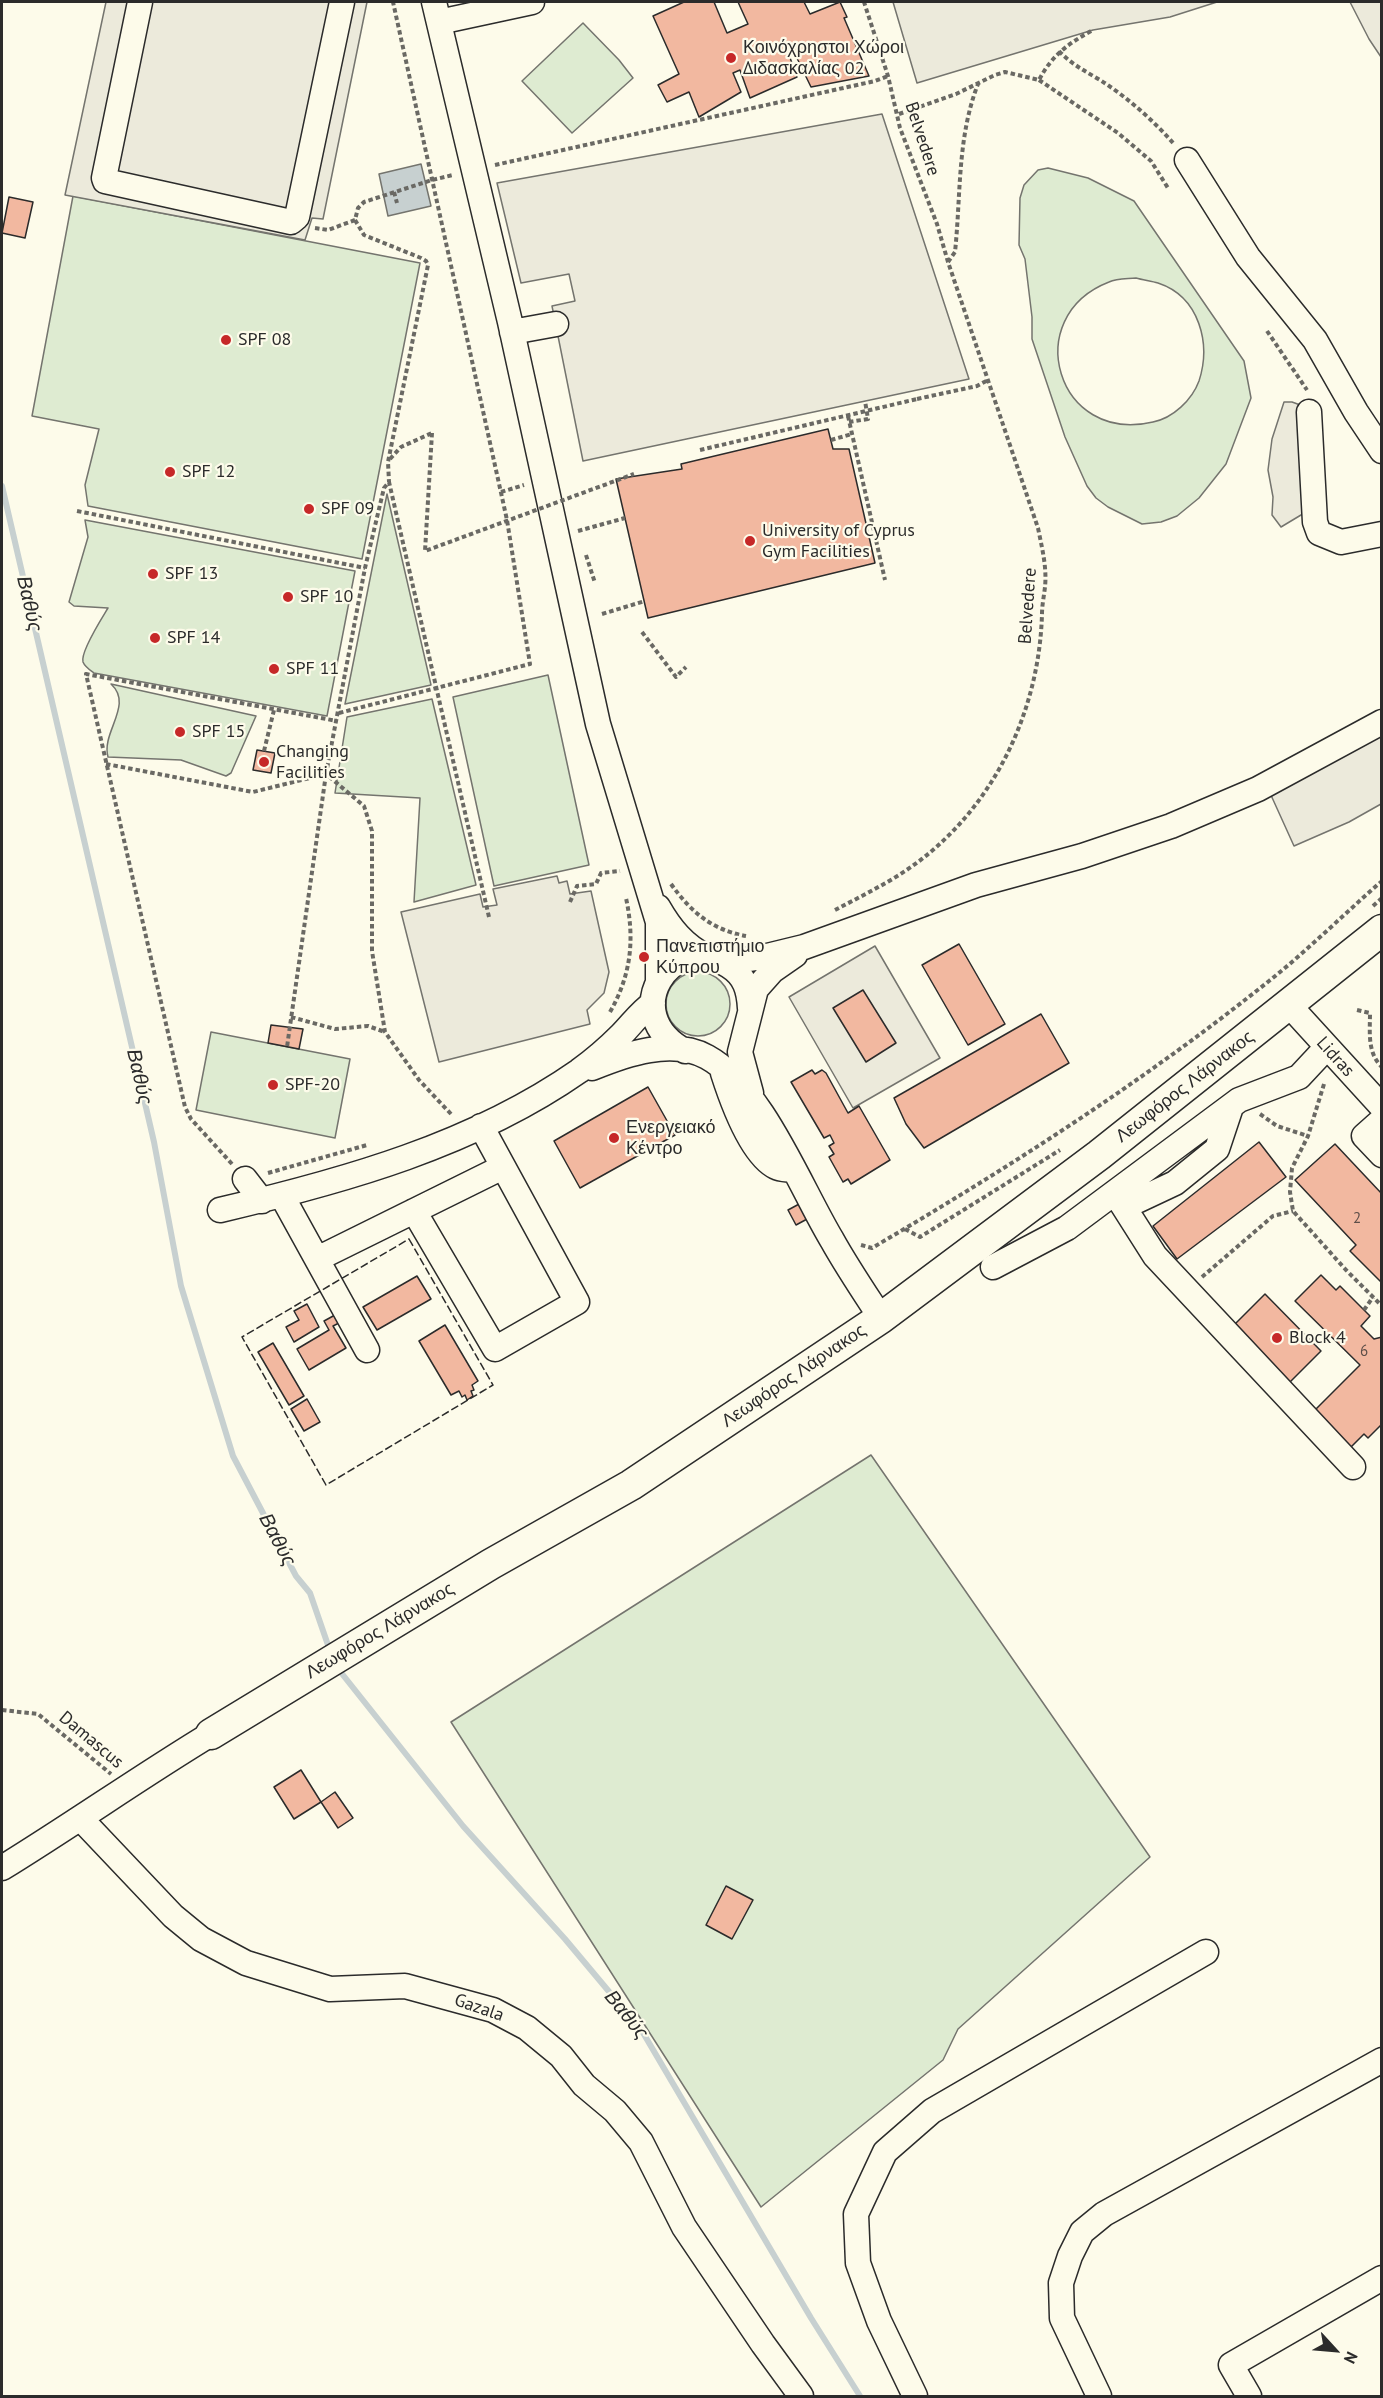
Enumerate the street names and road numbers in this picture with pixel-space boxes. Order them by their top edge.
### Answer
street label: Belvedere [900,99,944,179]
street label: Belvedere [1015,567,1041,645]
street label: Λεωφόρος Λάρνακος [1112,1026,1258,1148]
street label: Lidras [1311,1033,1359,1081]
street label: Λεωφόρος Λάρνακος [718,1320,870,1432]
street label: Λεωφόρος Λάρνακος [302,1578,458,1684]
street label: Damascus [54,1707,128,1773]
street label: Gazala [451,1989,507,2027]

